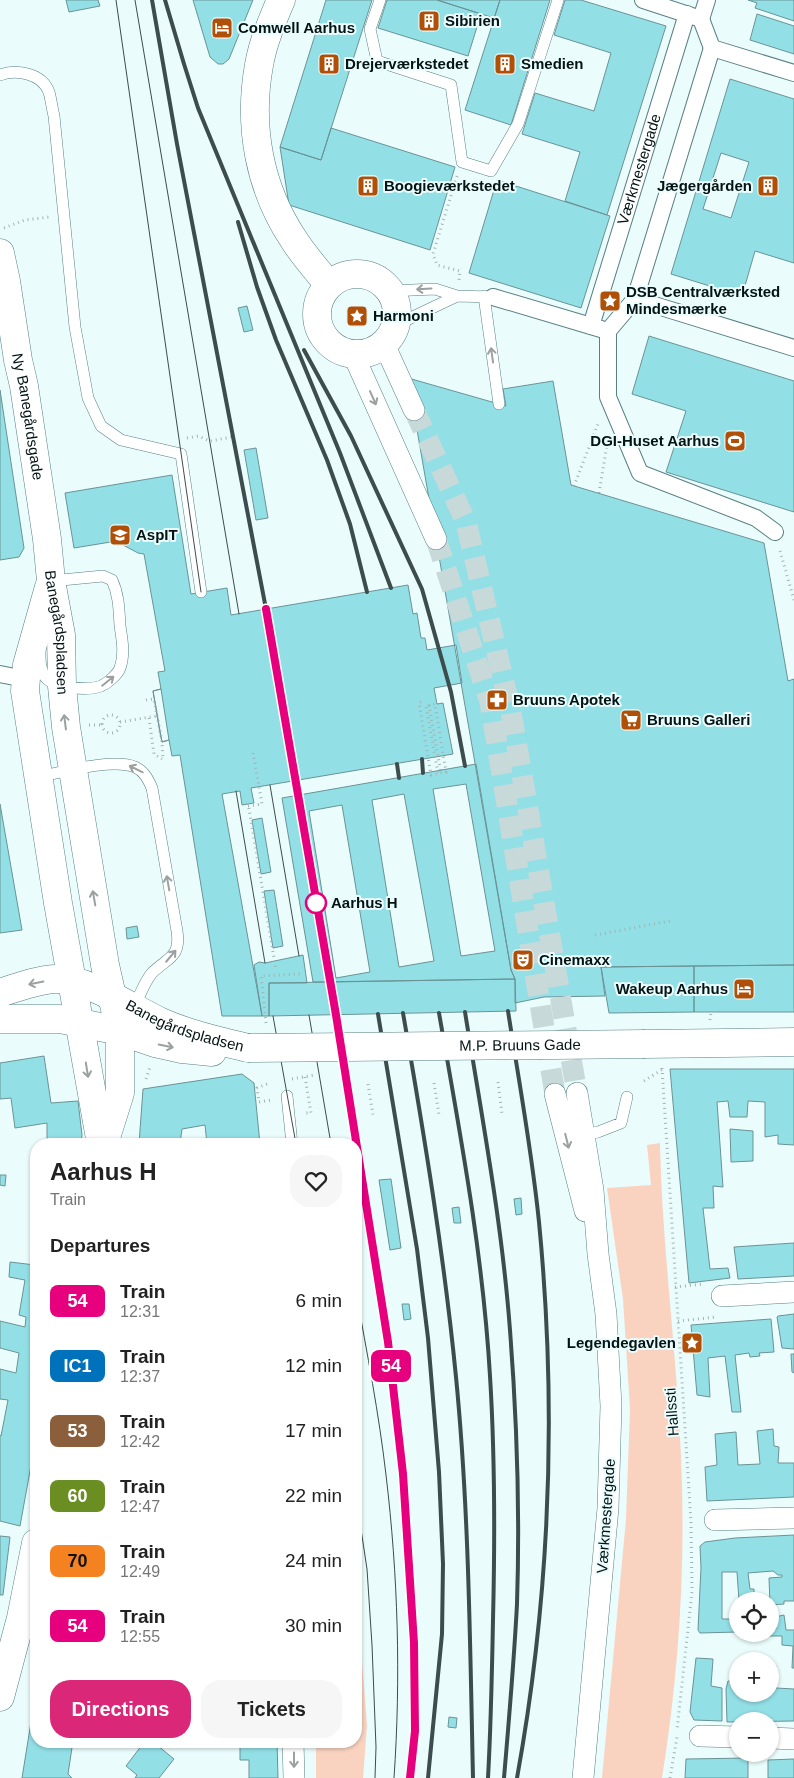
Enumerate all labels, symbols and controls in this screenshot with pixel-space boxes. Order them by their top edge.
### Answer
building icon: Sibirien [417,9,441,33]
place label: Sibirien [445,12,500,29]
hotel icon: Comwell Aarhus [210,16,234,40]
place label: Comwell Aarhus [238,19,355,36]
building icon: Drejerværkstedet [317,52,341,76]
building icon: Smedien [493,52,517,76]
place label: Drejerværkstedet [345,55,468,72]
place label: Smedien [521,55,584,72]
street label: Værkmestergade [614,112,664,227]
building icon: Boogieværkstedet [356,174,380,198]
building icon: Jægergården [756,174,780,198]
place label: Boogieværkstedet [384,177,515,194]
place label: Jægergården [657,177,752,194]
place label: DSB Centralværksted Mindesmærke [626,283,780,317]
one-way arrow [416,285,432,294]
place icon: DSB Centralværksted Mindesmærke [598,289,622,313]
place icon: Harmoni [345,304,369,328]
place label: Harmoni [373,307,434,324]
one-way arrow [487,348,497,364]
street label: Ny Banegårdsgade [9,352,47,481]
one-way arrow [368,390,378,405]
sports icon: DGI-Huset Aarhus [723,429,747,453]
place label: DGI-Huset Aarhus [590,432,719,449]
school or university icon: AspIT [108,523,132,547]
place label: AspIT [136,526,178,543]
street label: Banegårdspladsen [42,569,72,695]
one-way arrow [101,675,114,686]
pharmacy icon: Bruuns Apotek [485,688,509,712]
place label: Bruuns Apotek [513,691,621,708]
supermarket icon: Bruuns Galleri [619,708,643,732]
place label: Bruuns Galleri [647,711,750,728]
one-way arrow [60,715,70,731]
one-way arrow [129,764,144,774]
one-way arrow [163,876,173,892]
one-way arrow [89,890,99,906]
marker: Aarhus H [305,892,327,914]
place label: Aarhus H [331,894,398,911]
theatre icon: Cinemaxx [511,948,535,972]
one-way arrow [166,949,177,962]
place label: Cinemaxx [539,951,611,968]
hotel icon: Wakeup Aarhus [732,977,756,1001]
one-way arrow [28,978,44,988]
place label: Wakeup Aarhus [616,980,728,997]
street label: Banegårdspladsen [123,996,246,1055]
street label: M.P. Bruuns Gade [459,1036,581,1054]
one-way arrow [158,1042,174,1051]
one-way arrow [83,1062,93,1078]
one-way arrow [563,1132,572,1148]
button: heart [290,1155,342,1207]
text: Aarhus H [50,1158,157,1185]
text: Train [50,1191,86,1208]
text: Departures [50,1235,150,1256]
text: Train [120,1281,165,1302]
text: 6 min [296,1290,342,1311]
text: 54 [67,1291,88,1311]
text: 12:31 [120,1303,160,1320]
place icon: Legendegavlen [680,1331,704,1355]
place label: Legendegavlen [567,1334,676,1351]
text: Train [120,1346,165,1367]
line badge: 54 [368,1350,414,1382]
text: 12 min [285,1355,342,1376]
text: IC1 [63,1356,92,1376]
text: 54 [381,1356,401,1376]
text: 12:37 [120,1368,160,1385]
street label: Hallssti [661,1387,682,1437]
text: Train [120,1411,165,1432]
text: 17 min [285,1420,342,1441]
text: 53 [67,1421,88,1441]
text: 12:42 [120,1433,160,1450]
street label: Værkmestergade [593,1458,618,1574]
text: Train [120,1476,165,1497]
text: 22 min [285,1485,342,1506]
text: 60 [67,1486,88,1506]
text: 12:47 [120,1498,160,1515]
text: Train [120,1541,165,1562]
text: 24 min [285,1550,342,1571]
text: 70 [67,1551,88,1571]
text: 12:49 [120,1563,160,1580]
map controls [729,1592,779,1762]
button: locate [729,1592,779,1642]
text: Train [120,1606,165,1627]
text: 30 min [285,1615,342,1636]
text: 54 [67,1616,88,1636]
text: 12:55 [120,1628,160,1645]
button: + [729,1652,779,1702]
button: Directions [50,1680,191,1738]
button: Tickets [201,1680,342,1738]
button: − [729,1712,779,1762]
one-way arrow [289,1751,298,1767]

